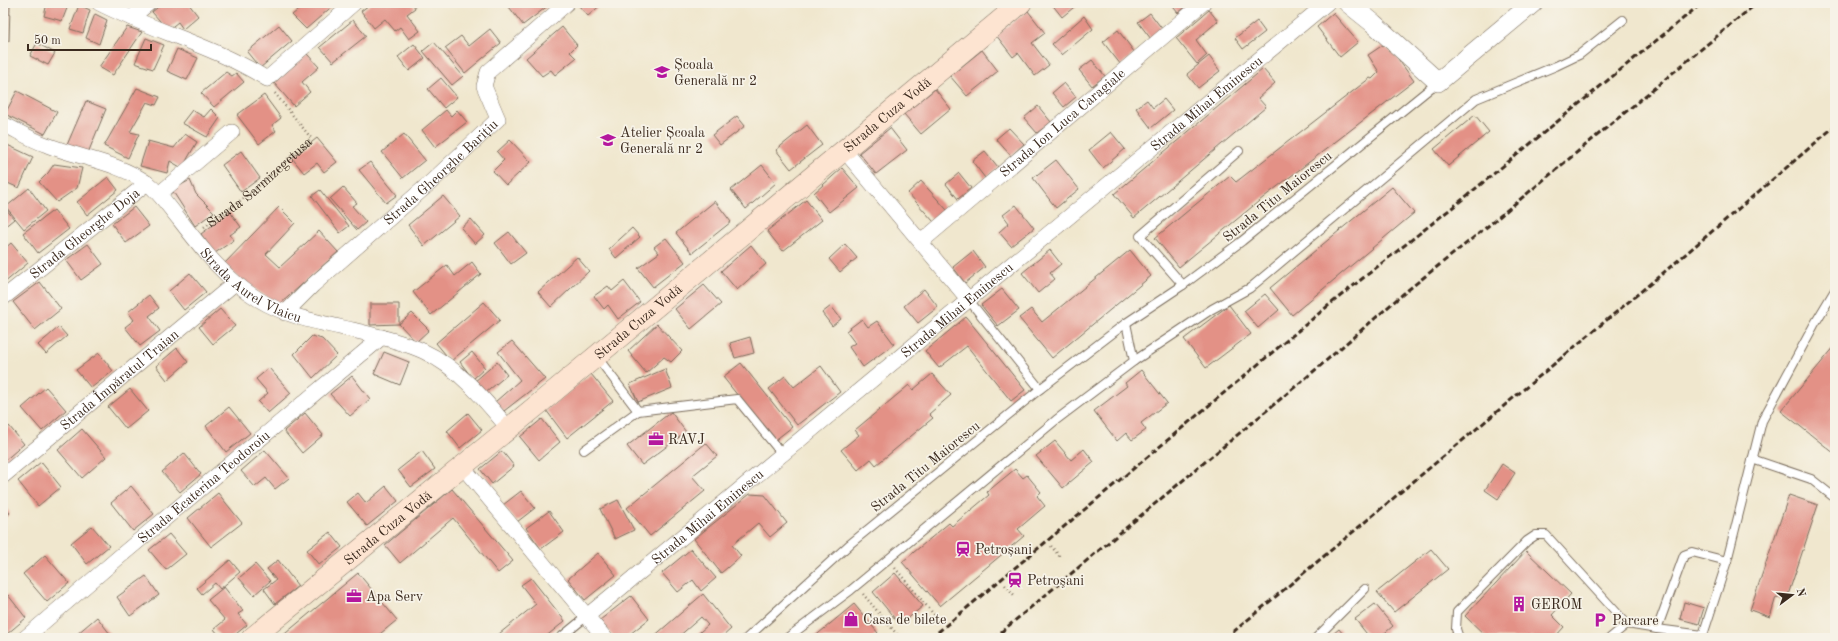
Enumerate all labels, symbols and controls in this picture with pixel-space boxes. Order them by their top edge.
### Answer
scale bar [28,26,151,52]
text: 50 m [34,34,61,47]
street label: Strada Mihai Eminescu [1148,53,1266,154]
place label: Școala Generală nr 2 [674,58,757,88]
school or university icon: Școala Generală nr 2 [653,63,671,81]
street label: Strada Ion Luca Caragiale [997,66,1128,180]
street label: Strada Cuza Vodă [841,75,934,155]
street label: Strada Gheorghe Barițiu [381,117,501,228]
place label: Atelier Școala Generală nr 2 [620,126,705,156]
school or university icon: Atelier Școala Generală nr 2 [599,131,617,149]
street label: Strada Sarmizegetusa [204,135,315,231]
street label: Strada Titu Maiorescu [1221,148,1335,245]
street label: Strada Gheorghe Doja [27,186,143,282]
street label: Strada Aurel Vlaicu [197,246,303,325]
street label: Strada Mihai Eminescu [899,260,1016,361]
street label: Strada Cuza Vodă [592,282,685,363]
street label: Strada Împăratul Traian [58,327,182,433]
street label: Strada Titu Maiorescu [869,418,983,515]
street label: Strada Ecaterina Teodoroiu [135,428,273,546]
office icon: RAVJ [647,430,665,448]
place label: RAVJ [668,433,705,447]
street label: Strada Mihai Eminescu [649,467,767,567]
street label: Strada Cuza Vodă [342,488,435,568]
station icon: Petroșani [954,540,972,558]
place label: Petroșani [975,543,1032,557]
station icon: Petroşani [1006,571,1024,589]
place label: Petroşani [1027,574,1084,588]
north arrow [1772,575,1812,615]
office icon: Apa Serv [345,587,363,605]
text: N [1794,587,1807,599]
place label: Apa Serv [366,590,424,604]
building icon: GEROM [1510,595,1528,613]
place label: GEROM [1531,598,1583,612]
shop icon: Casa de bilete [842,610,860,628]
parking icon: Parcare [1591,611,1609,629]
place label: Casa de bilete [863,613,946,627]
place label: Parcare [1612,614,1659,628]

